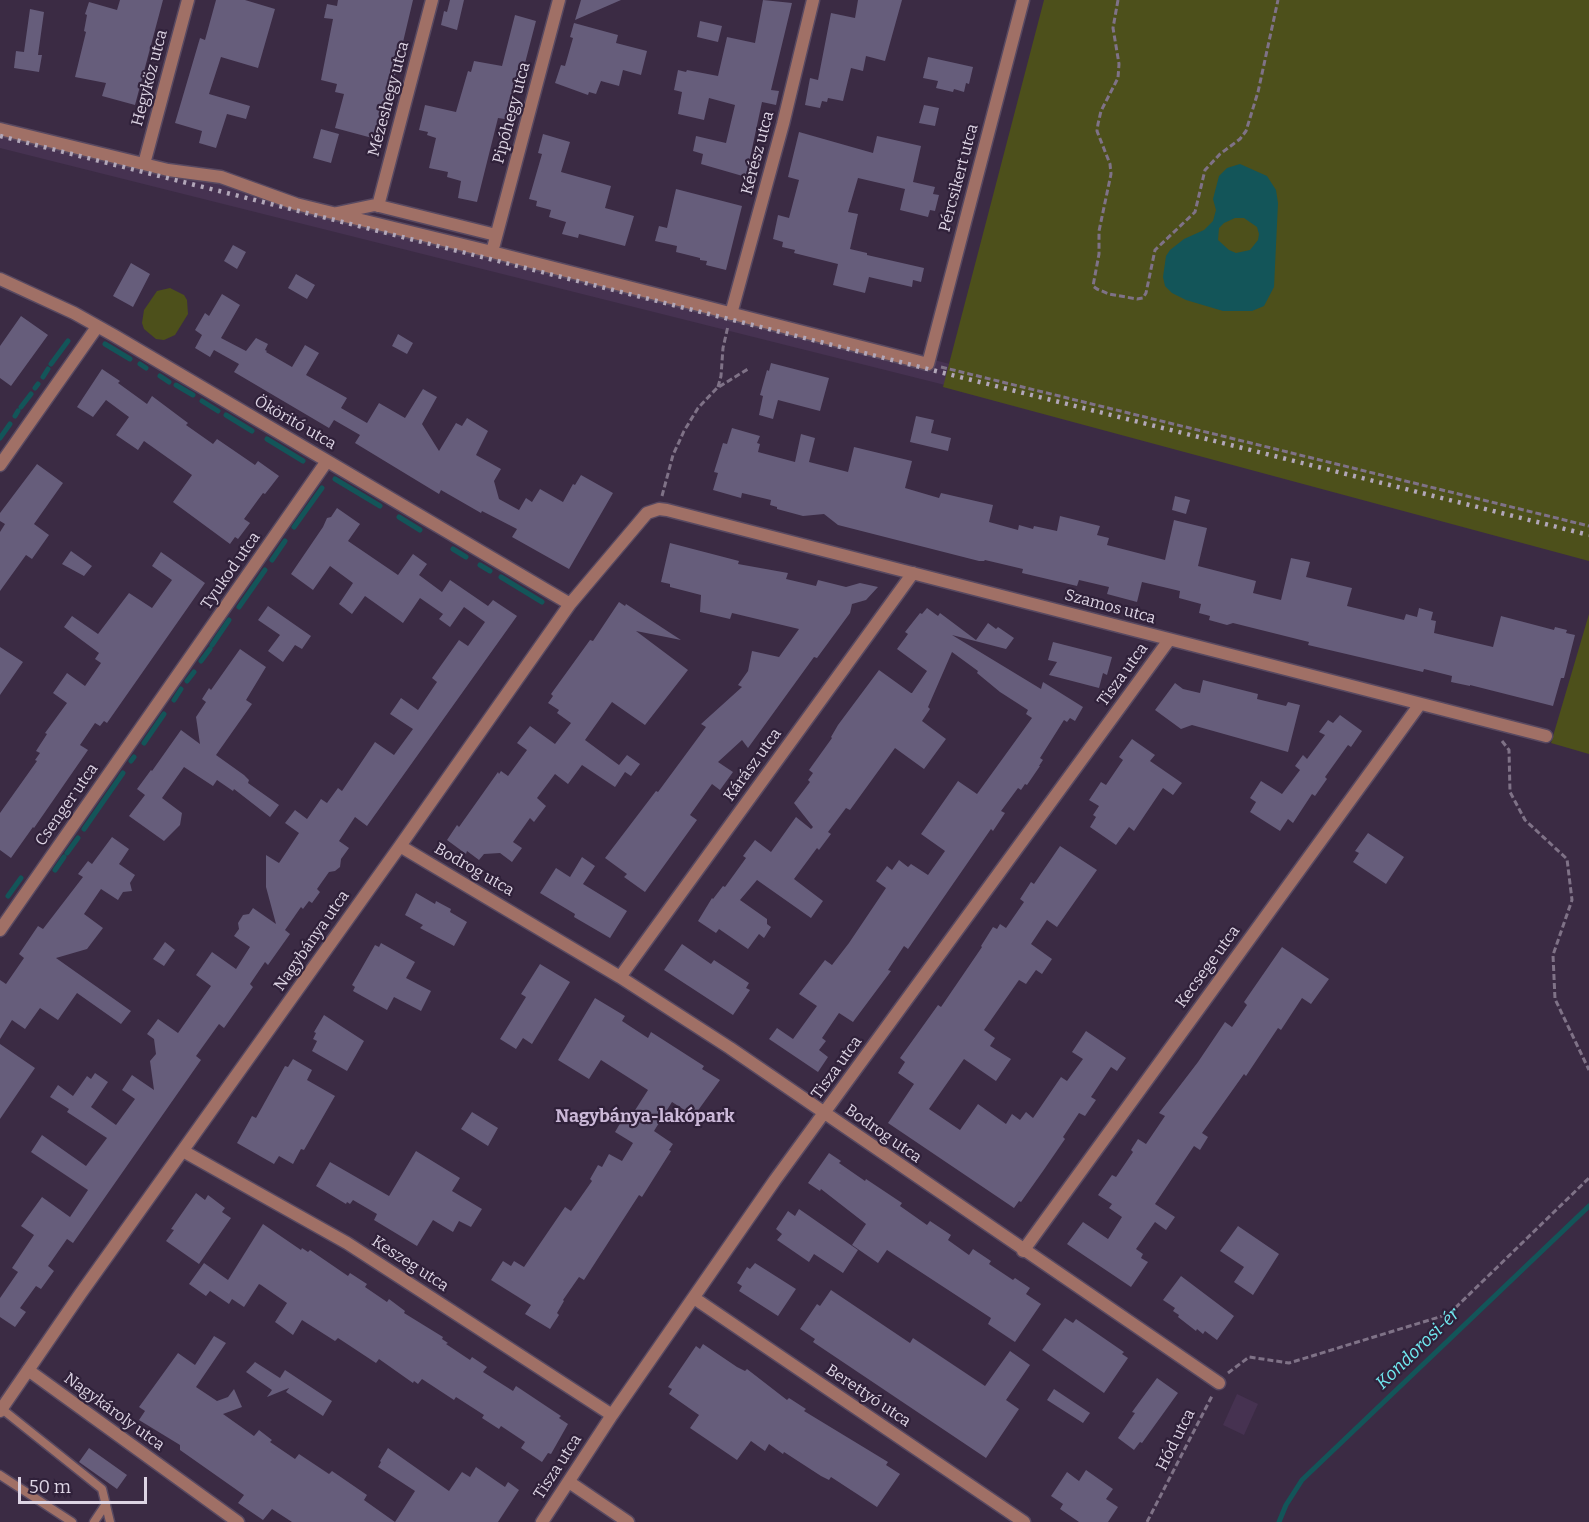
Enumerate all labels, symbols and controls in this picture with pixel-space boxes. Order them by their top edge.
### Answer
street label: Hegyköz utca [128,28,172,128]
street label: Mézeshegy utca [364,39,414,159]
street label: Pipóhegy utca [489,60,535,166]
street label: Kérész utca [738,109,778,197]
street label: Pércsikert utca [935,122,983,234]
street label: Ököritó utca [251,392,339,454]
street label: Tyukod utca [197,529,265,613]
street label: Szamos utca [1062,586,1158,628]
street label: Tisza utca [1094,640,1152,710]
street label: Kárász utca [720,725,786,805]
street label: Csenger utca [31,760,103,850]
street label: Bodrog utca [431,839,517,901]
street label: Nagybánya utca [270,887,354,995]
street label: Kecsege utca [1172,922,1244,1012]
street label: Tisza utca [808,1033,866,1103]
street label: Bodrog utca [841,1101,925,1167]
district label: Nagybánya-lakópark [555,1106,735,1128]
street label: Keszeg utca [368,1232,452,1296]
water label: Kondorosi-ér [1372,1304,1464,1394]
street label: Berettyó utca [822,1361,914,1431]
street label: Nagykároly utca [60,1369,168,1455]
street label: Hód utca [1152,1406,1200,1474]
street label: Tisza utca [530,1431,586,1503]
scale bar [21,1465,150,1503]
text: 50 m [29,1476,71,1498]

